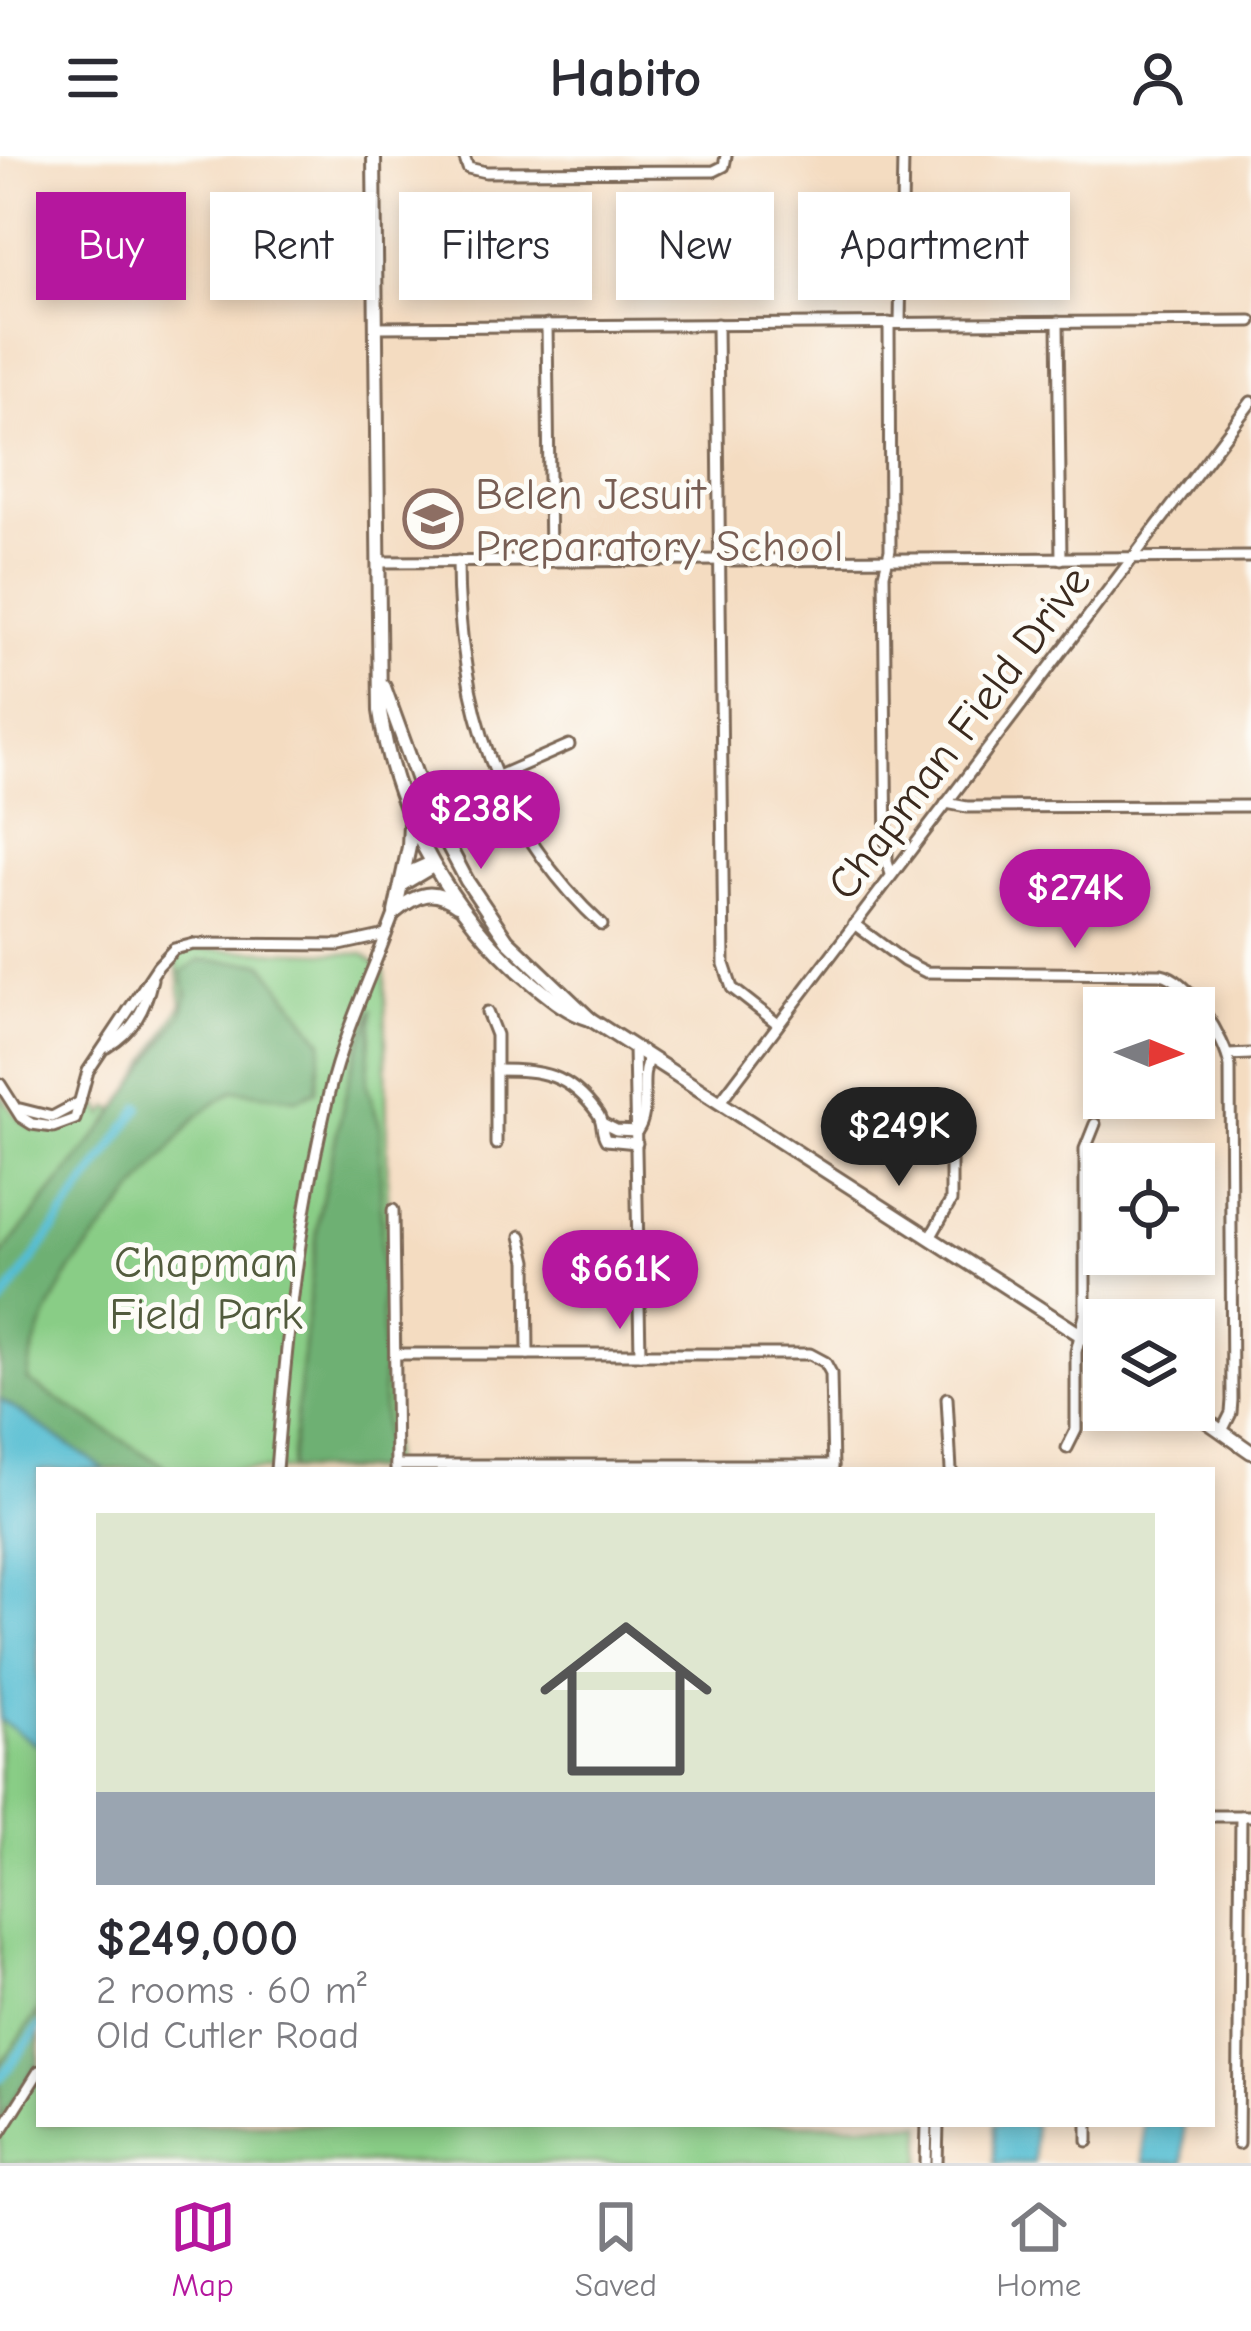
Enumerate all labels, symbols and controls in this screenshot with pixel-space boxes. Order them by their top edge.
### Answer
icon: menu [60,45,126,111]
icon: person [1125,45,1191,111]
text: Habito [550,47,701,110]
chip: Buy [36,192,186,300]
chip: Rent [210,192,375,300]
chip: Filters [399,192,592,300]
chip: New [616,192,774,300]
chip: Apartment [798,192,1070,300]
place label: Belen Jesuit Preparatory School [475,468,844,572]
school or university icon: Belen Jesuit Preparatory School [402,488,464,550]
street label: Chapman Field Drive [817,556,1101,909]
pin: $238K [397,770,565,872]
text: $238K [429,786,533,831]
pin: $274K [991,849,1159,951]
text: $274K [1026,865,1124,910]
north arrow [1083,987,1215,1119]
map controls [1083,987,1215,1431]
pin: $249K [815,1087,983,1189]
text: $249K [848,1103,950,1148]
button: locate [1083,1143,1215,1275]
pin: $661K [536,1230,704,1332]
park label: Chapman Field Park [109,1236,303,1340]
text: $661K [569,1246,671,1291]
button: layers [1083,1299,1215,1431]
icon: home [518,1591,734,1807]
text: $249,000 [96,1909,298,1968]
text: 2 rooms · 60 m² [96,1968,367,2013]
text: Old Cutler Road [96,2013,359,2058]
tab: Map [170,2194,236,2304]
tab: Saved [575,2194,657,2304]
tab: Home [996,2194,1081,2304]

